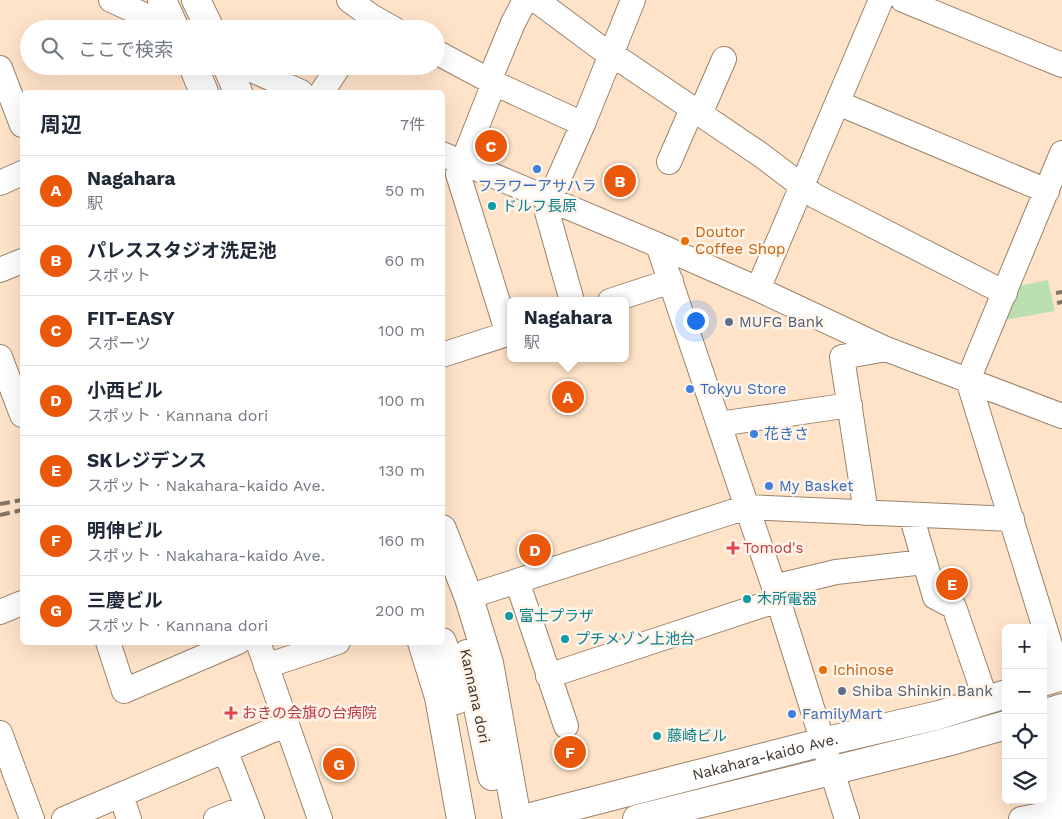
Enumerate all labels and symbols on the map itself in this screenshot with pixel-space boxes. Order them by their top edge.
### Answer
pin: C [475,127,507,165]
pin: B [604,162,636,200]
marker: フラワーアサハラ [531,163,543,175]
place label: フラワーアサハラ [478,177,596,195]
place label: ドルフ長原 [502,197,577,215]
marker: ドルフ長原 [486,200,498,212]
place label: Doutor Coffee Shop [695,223,785,258]
marker: Doutor Coffee Shop [679,235,691,247]
your location [683,308,709,334]
place label: MUFG Bank [739,313,824,331]
marker: MUFG Bank [723,316,735,328]
pin: A [552,378,584,416]
place label: Tokyu Store [700,380,786,398]
marker: Tokyu Store [684,383,696,395]
place label: 花きさ [764,425,809,443]
marker: 花きさ [748,428,760,440]
place label: My Basket [779,477,854,495]
marker: My Basket [763,480,775,492]
pin: D [519,531,551,569]
place label: Tomod's [743,539,803,557]
marker: Tomod's [727,542,739,554]
pin: E [936,565,968,603]
place label: 木所電器 [757,590,817,608]
marker: 木所電器 [741,593,753,605]
place label: 富士プラザ [519,607,594,625]
marker: 富士プラザ [503,610,515,622]
place label: プチメゾン上池台 [575,630,695,648]
marker: プチメゾン上池台 [559,633,571,645]
street label: Kannana dori [456,647,494,745]
place label: Ichinose [833,661,894,679]
marker: Ichinose [817,664,829,676]
place label: Shiba Shinkin Bank [852,682,993,700]
marker: Shiba Shinkin Bank [836,685,848,697]
place label: おきの会旗の台病院 [242,704,377,722]
place label: FamilyMart [802,705,883,723]
marker: おきの会旗の台病院 [224,706,238,720]
marker: FamilyMart [786,708,798,720]
place label: 藤崎ビル [667,727,727,745]
marker: 藤崎ビル [651,730,663,742]
street label: Nakahara-kaido Ave. [690,730,840,784]
pin: F [554,733,586,771]
pin: G [323,745,355,783]

